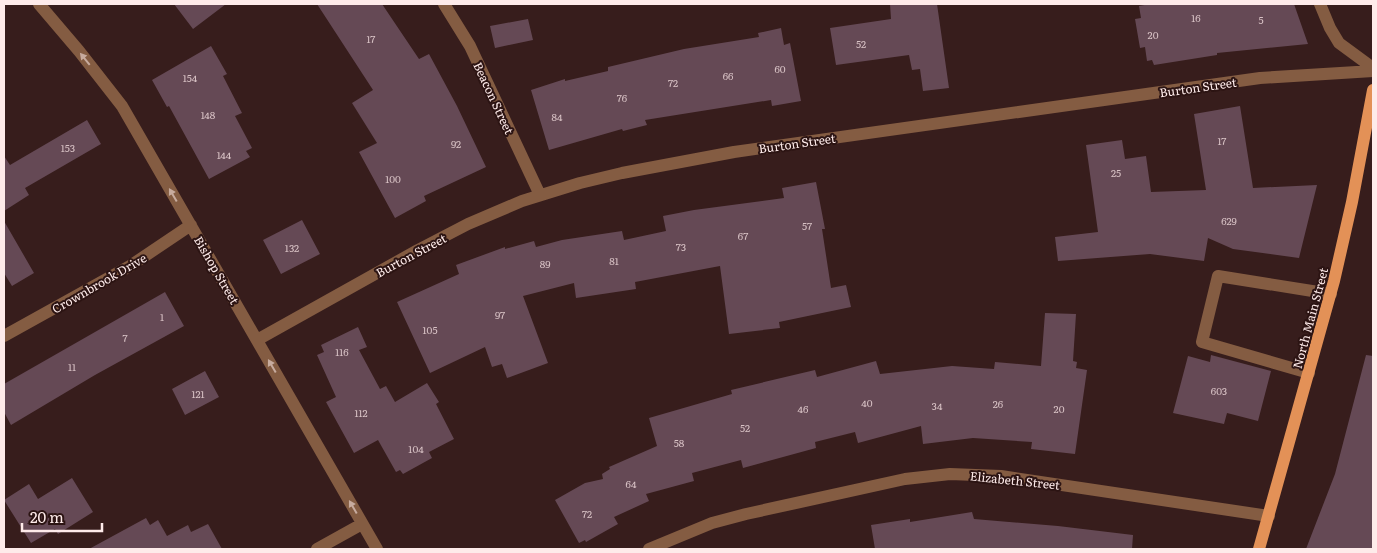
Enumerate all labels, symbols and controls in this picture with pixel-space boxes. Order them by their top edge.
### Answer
house number: 16 [1191,10,1201,25]
house number: 5 [1258,12,1264,27]
house number: 20 [1148,27,1159,42]
house number: 17 [367,31,375,46]
house number: 52 [856,36,866,51]
one-way arrow [80,52,91,65]
street label: Beacon Street [469,59,519,137]
house number: 60 [774,61,786,76]
house number: 66 [723,68,734,83]
house number: 154 [183,70,198,85]
street label: Burton Street [1158,73,1238,101]
house number: 72 [668,75,678,90]
house number: 76 [617,90,628,105]
house number: 148 [201,107,216,122]
house number: 84 [551,109,563,124]
street label: Burton Street [757,129,837,157]
house number: 17 [1218,133,1226,148]
house number: 92 [451,136,461,151]
house number: 153 [61,140,75,155]
house number: 144 [217,147,232,162]
house number: 25 [1111,165,1121,180]
house number: 100 [385,171,401,186]
one-way arrow [169,188,178,201]
house number: 629 [1221,213,1237,228]
house number: 57 [802,218,812,233]
house number: 67 [738,228,748,243]
street label: Burton Street [373,229,450,281]
street label: Bishop Street [190,232,244,308]
house number: 73 [676,239,686,254]
house number: 132 [285,240,299,255]
street label: Crownbrook Drive [48,249,150,317]
house number: 81 [609,253,619,268]
house number: 89 [540,256,550,271]
street label: North Main Street [1288,265,1332,371]
house number: 97 [495,307,505,322]
house number: 1 [160,309,164,324]
house number: 105 [423,322,437,337]
house number: 7 [122,330,128,345]
house number: 116 [335,344,349,359]
house number: 11 [68,359,76,374]
one-way arrow [267,359,276,373]
house number: 603 [1211,383,1227,398]
house number: 121 [191,386,205,401]
house number: 40 [861,395,873,410]
house number: 26 [993,396,1004,411]
house number: 34 [932,398,943,413]
house number: 46 [798,401,809,416]
house number: 20 [1054,401,1065,416]
house number: 112 [354,405,368,420]
house number: 52 [740,420,750,435]
house number: 58 [674,435,685,450]
house number: 104 [408,441,424,456]
street label: Elizabeth Street [969,466,1061,494]
house number: 64 [626,476,637,491]
scale bar [22,500,102,532]
one-way arrow [348,500,357,514]
text: 20 m [30,505,64,528]
house number: 72 [582,506,592,521]

